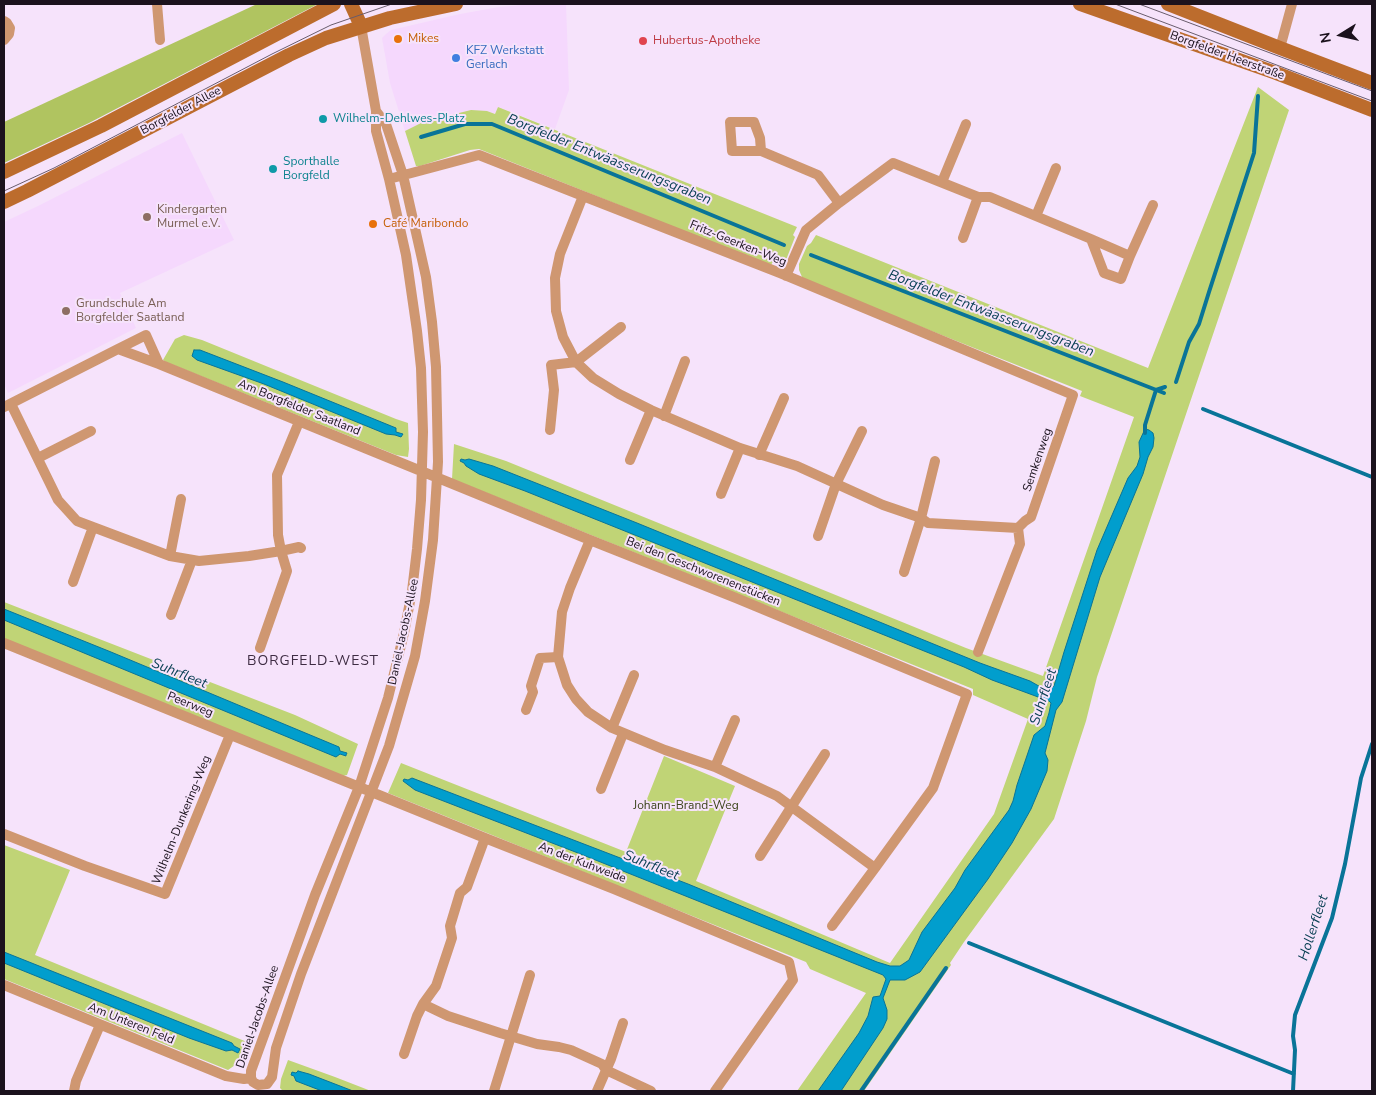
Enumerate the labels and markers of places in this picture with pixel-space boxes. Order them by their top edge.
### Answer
place label: Mikes [408,32,439,46]
marker: Mikes [392,33,404,45]
place label: Hubertus-Apotheke [653,34,760,48]
marker: Hubertus-Apotheke [637,35,649,47]
place label: KFZ Werkstatt Gerlach [466,44,544,72]
marker: KFZ Werkstatt Gerlach [450,52,462,64]
place label: Wilhelm-Dehlwes-Platz [333,112,465,126]
marker: Wilhelm-Dehlwes-Platz [317,113,329,125]
place label: Sporthalle Borgfeld [283,155,339,183]
marker: Sporthalle Borgfeld [267,163,279,175]
place label: Kindergarten Murmel e.V. [157,203,227,231]
marker: Kindergarten Murmel e.V. [141,211,153,223]
place label: Café Maribondo [383,217,468,231]
marker: Café Maribondo [367,218,379,230]
place label: Grundschule Am Borgfelder Saatland [76,297,185,325]
marker: Grundschule Am Borgfelder Saatland [60,305,72,317]

